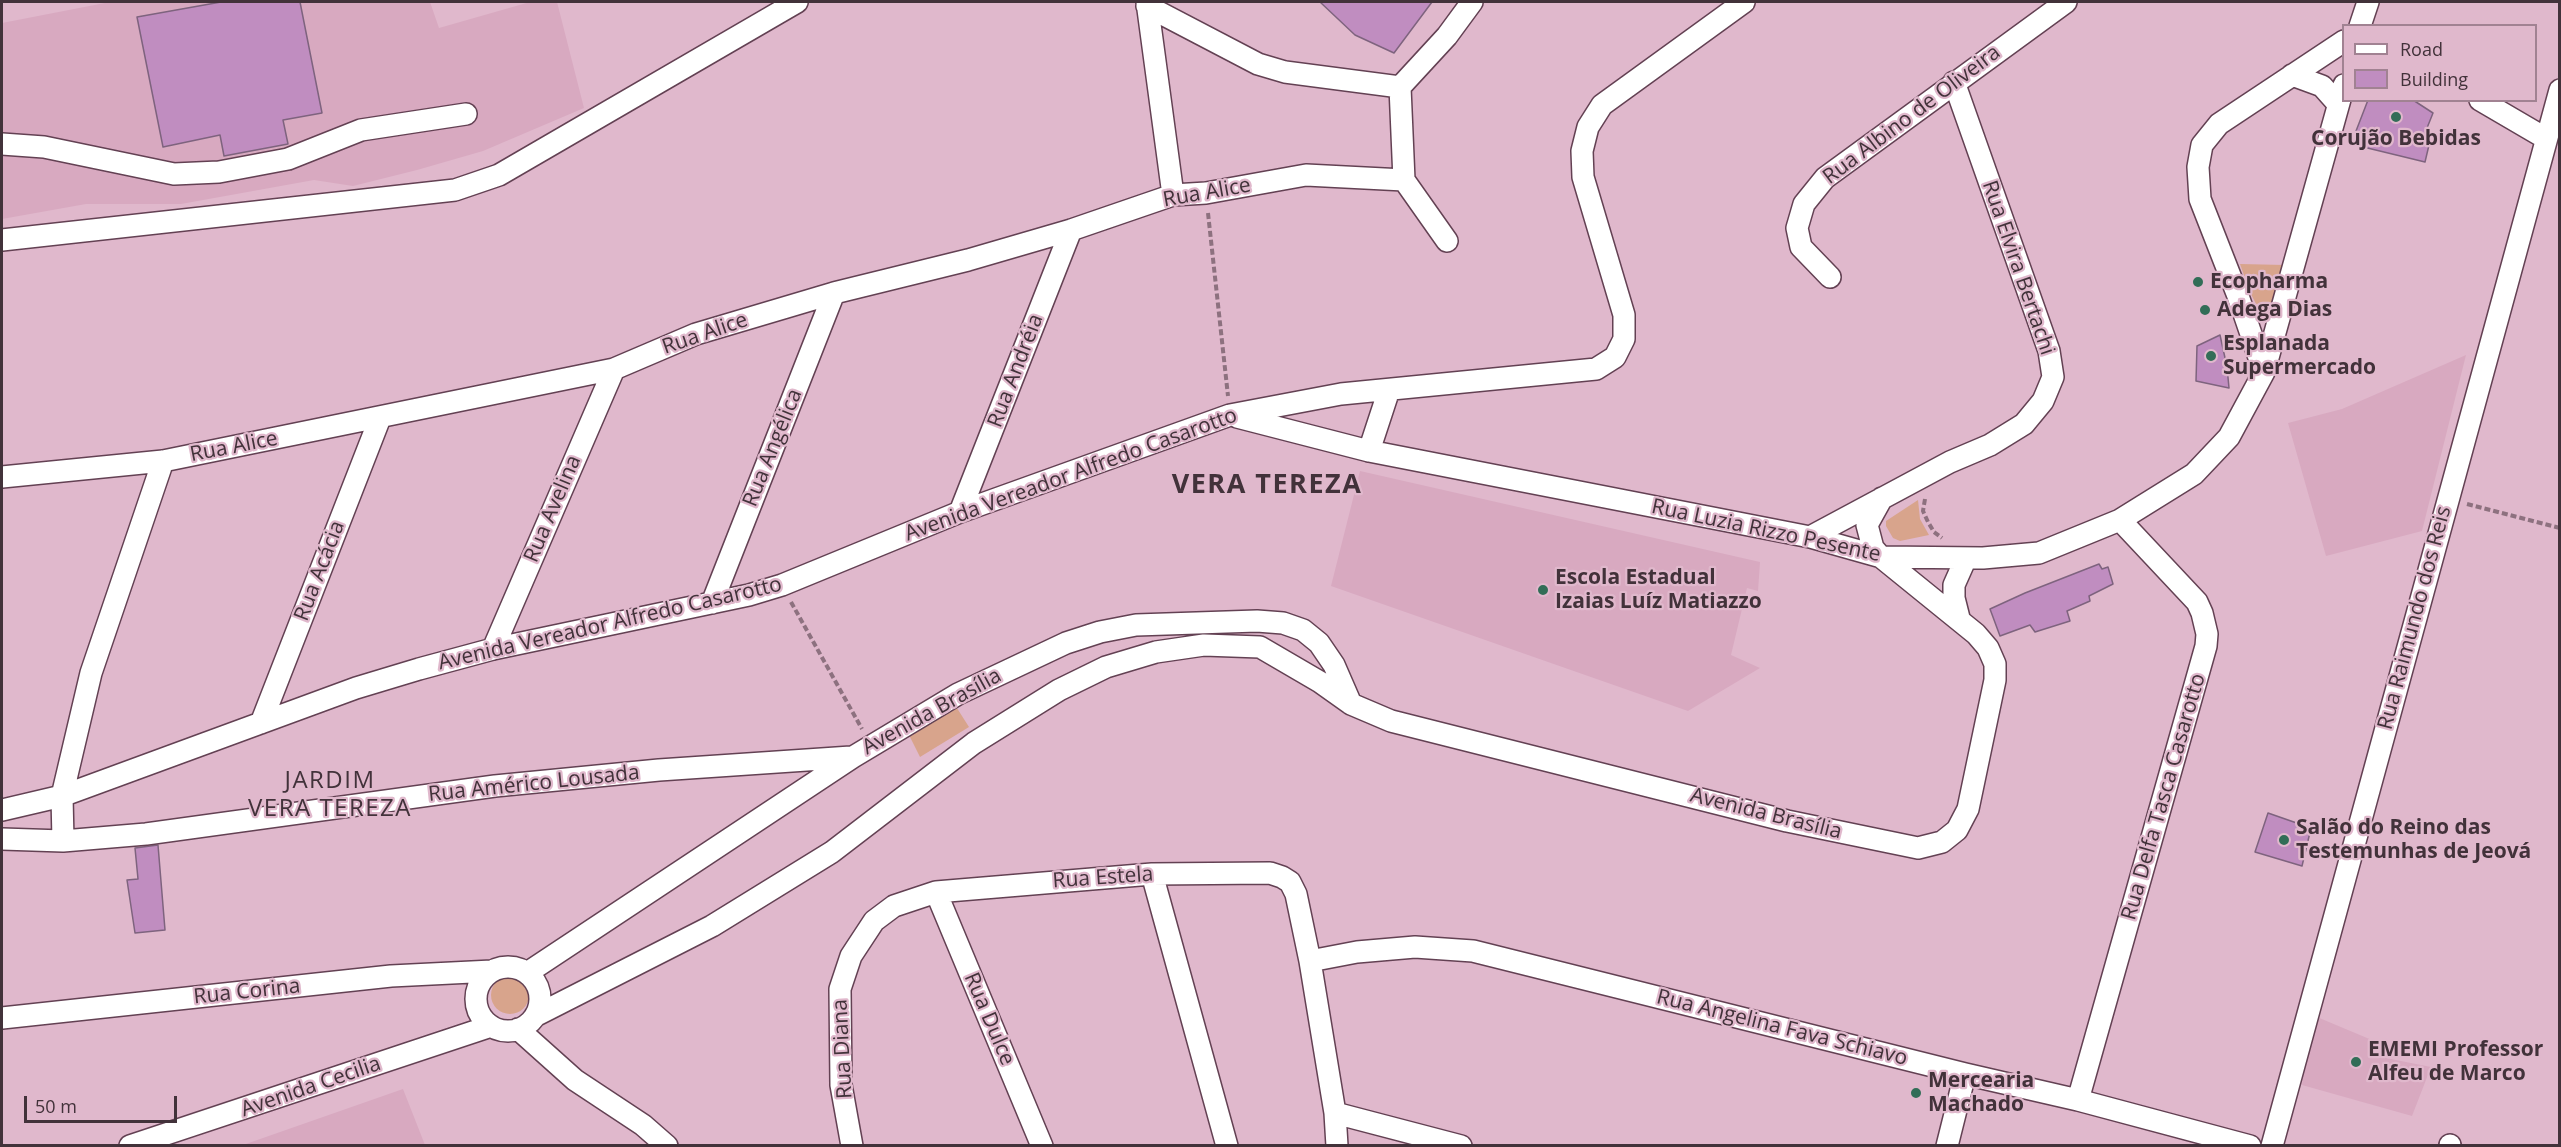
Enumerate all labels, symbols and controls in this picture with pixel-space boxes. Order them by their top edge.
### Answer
legend [2342,24,2537,102]
text: Road [2400,37,2443,61]
street label: Rua Albino de Oliveira [1818,40,2006,190]
text: Building [2400,67,2468,91]
marker: Corujão Bebidas [2389,110,2403,124]
place label: Corujão Bebidas [2311,126,2481,152]
street label: Rua Alice [1161,173,1253,213]
street label: Rua Elvira Bertachi [1976,177,2060,359]
place label: Ecopharma [2210,269,2328,295]
marker: Ecopharma [2191,275,2205,289]
place label: Adega Dias [2217,297,2332,323]
marker: Adega Dias [2198,303,2212,317]
street label: Rua Alice [659,308,751,360]
street label: Rua Andréia [983,311,1049,431]
place label: Esplanada Supermercado [2223,331,2376,381]
marker: Esplanada Supermercado [2204,349,2218,363]
street label: Rua Angélica [738,385,808,511]
street label: Avenida Vereador Alfredo Casarotto [901,403,1241,547]
street label: Rua Alice [188,426,280,468]
street label: Rua Avelina [519,452,587,566]
district label: VERA TEREZA [1172,469,1362,501]
street label: Rua Luzia Rizzo Pesente [1649,494,1883,568]
street label: Rua Raimundo dos Reis [2373,504,2457,732]
street label: Rua Acácia [289,517,351,625]
place label: Escola Estadual Izaias Luíz Matiazzo [1555,565,1762,615]
street label: Avenida Vereador Alfredo Casarotto [436,572,784,676]
marker: Escola Estadual Izaias Luíz Matiazzo [1536,583,1550,597]
street label: Avenida Brasília [858,663,1006,761]
street label: Rua Delfa Tasca Casarotto [2117,671,2211,923]
street label: Rua Américo Lousada [427,760,641,808]
district label: JARDIM VERA TEREZA [248,767,412,823]
street label: Avenida Brasília [1688,783,1844,845]
place label: Salão do Reino das Testemunhas de Jeová [2296,815,2531,865]
marker: Salão do Reino das Testemunhas de Jeová [2277,833,2291,847]
street label: Rua Estela [1052,862,1154,894]
street label: Rua Dulce [958,969,1020,1069]
street label: Rua Corina [192,974,302,1010]
street label: Rua Angelina Fava Schiavo [1654,985,1910,1071]
street label: Rua Diana [828,999,858,1099]
place label: EMEMI Professor Alfeu de Marco [2368,1037,2543,1087]
street label: Avenida Cecilia [238,1051,384,1123]
marker: EMEMI Professor Alfeu de Marco [2349,1055,2363,1069]
place label: Mercearia Machado [1928,1068,2034,1118]
scale bar [27,1084,180,1122]
marker: Mercearia Machado [1909,1086,1923,1100]
text: 50 m [35,1094,77,1118]

